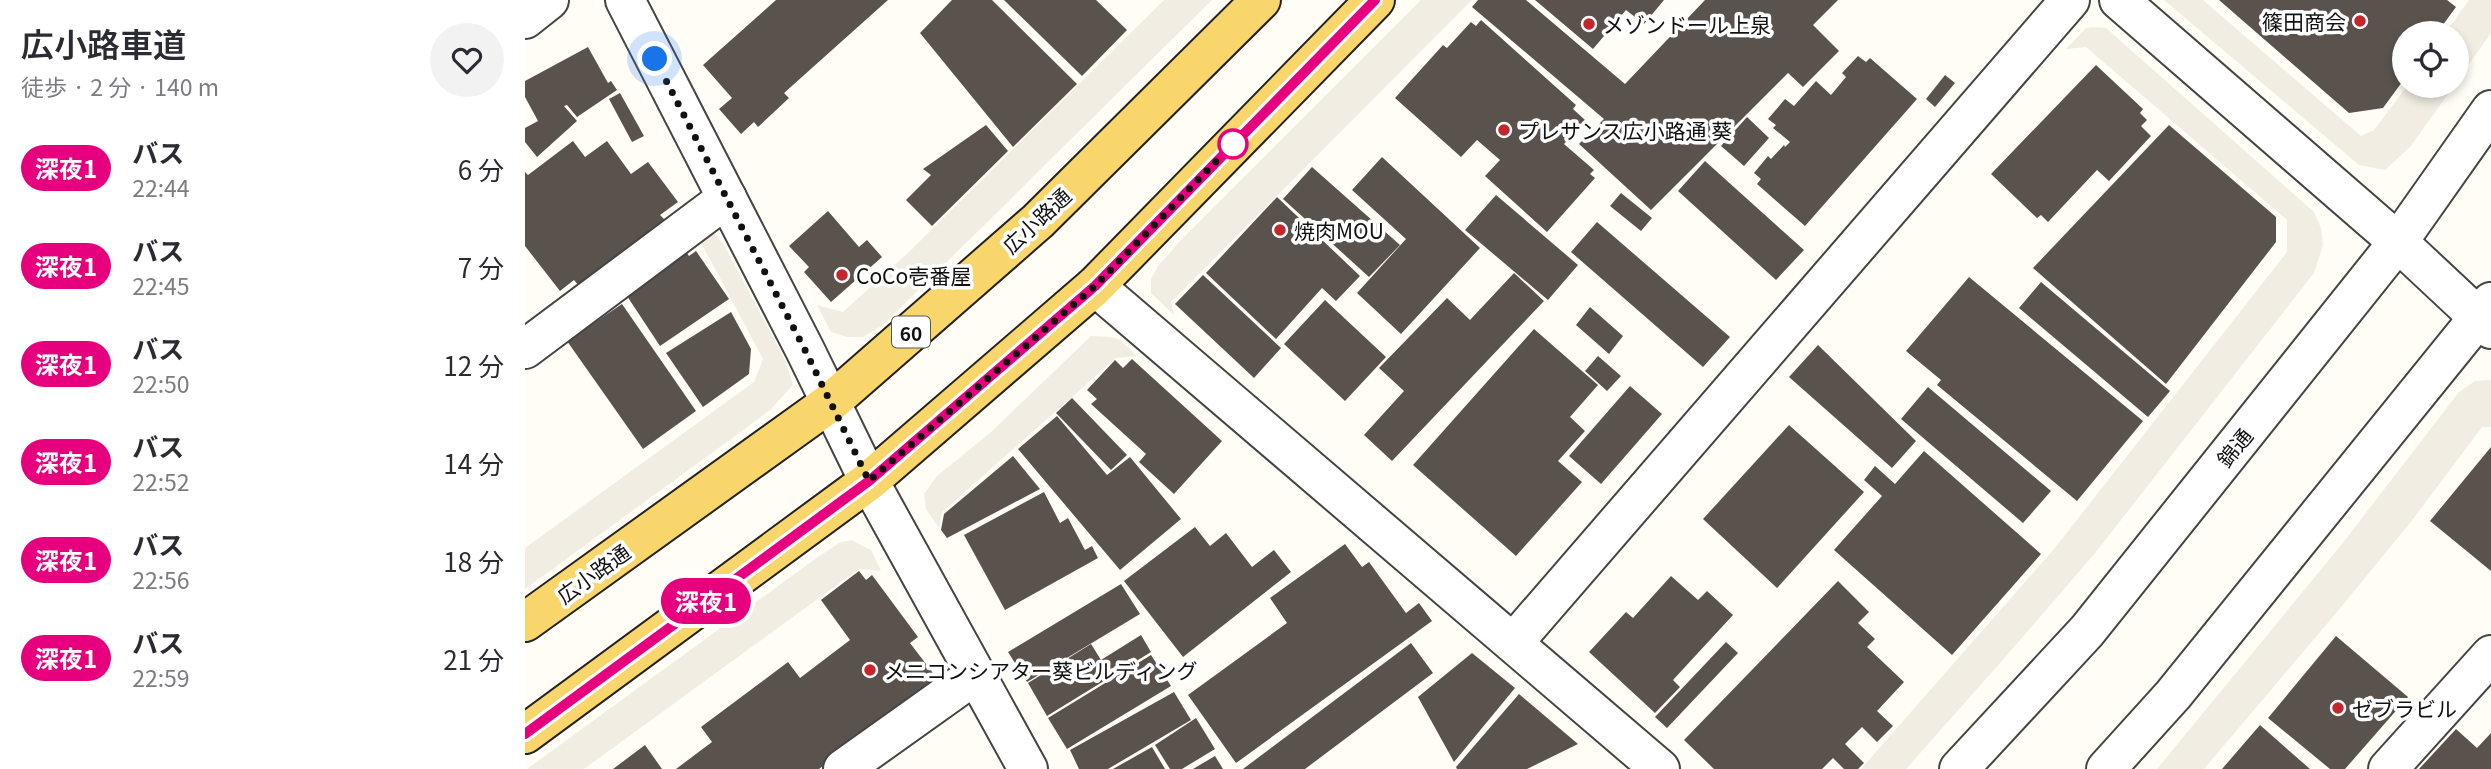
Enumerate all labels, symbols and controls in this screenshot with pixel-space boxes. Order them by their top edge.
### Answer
place label: 篠田商会 [2262,6,2346,36]
place label: メゾンドール上泉 [1603,9,1771,39]
marker: 篠田商会 [2352,13,2368,29]
marker: メゾンドール上泉 [1581,16,1597,32]
text: 広小路車道 [21,19,186,67]
map controls [2392,21,2469,98]
button: locate [2392,21,2469,98]
button: heart [430,23,504,97]
your location [637,41,672,76]
text: 徒歩 · 2 分 · 140 m [21,69,219,103]
place label: プレサンス広小路通 葵 [1518,115,1732,145]
marker: プレサンス広小路通 葵 [1496,122,1512,138]
unlabelled marker [1218,129,1248,159]
text: バス [132,133,184,170]
text: 深夜1 [35,150,97,185]
text: 6 分 [458,150,504,187]
text: 22:44 [132,170,190,204]
street label: 広小路通 [995,180,1077,260]
place label: 焼肉MOU [1294,215,1384,245]
marker: 焼肉MOU [1272,222,1288,238]
text: バス [132,231,184,268]
text: 深夜1 [35,248,97,283]
text: 7 分 [458,248,504,285]
place label: CoCo壱番屋 [856,260,971,290]
marker: CoCo壱番屋 [834,267,850,283]
text: 22:45 [132,268,190,302]
road number: 60 [892,316,930,348]
text: バス [132,329,184,366]
text: 深夜1 [35,346,97,381]
text: 12 分 [443,346,504,383]
text: 22:50 [132,366,190,400]
street label: 錦通 [2209,421,2259,473]
text: バス [132,427,184,464]
text: 深夜1 [35,444,97,479]
text: 14 分 [443,444,504,481]
text: 22:52 [132,464,190,498]
text: バス [132,525,184,562]
street label: 広小路通 [550,536,636,610]
text: 深夜1 [35,542,97,577]
text: 18 分 [443,542,504,579]
text: 22:56 [132,562,190,596]
line badge: 深夜1 [666,578,746,624]
text: 深夜1 [675,583,737,618]
text: バス [132,623,184,660]
text: 深夜1 [35,640,97,675]
text: 21 分 [443,640,504,677]
place label: メニコンシアター葵ビルディング [884,655,1198,685]
text: 22:59 [132,660,190,694]
marker: メニコンシアター葵ビルディング [862,662,878,678]
place label: ゼブラビル [2352,693,2457,723]
marker: ゼブラビル [2330,700,2346,716]

